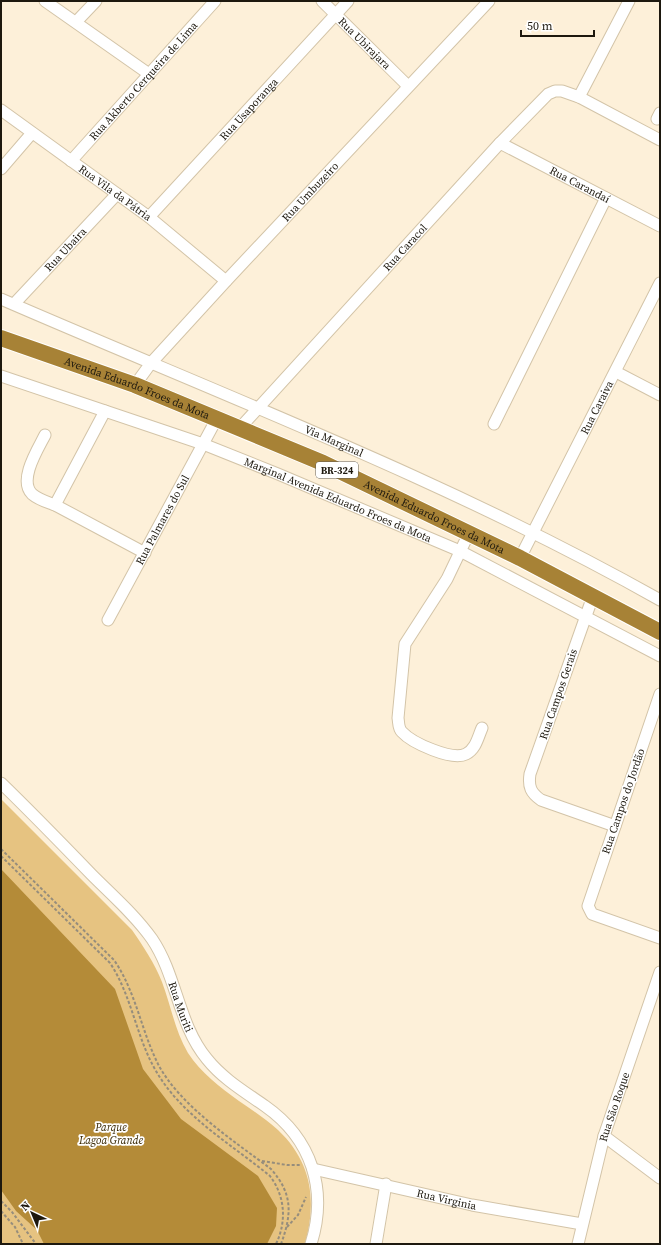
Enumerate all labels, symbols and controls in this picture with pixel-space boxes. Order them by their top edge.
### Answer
scale bar [521,12,594,38]
street label: Rua Ubirajara [335,14,394,73]
street label: Rua Akberto Cerqueira de Lima [86,18,201,144]
text: 50 m [527,18,553,34]
street label: Rua Usaporanga [216,75,282,144]
street label: Rua Umbuzeiro [279,159,342,225]
street label: Rua Vila da Pátria [75,162,155,225]
street label: Rua Carandaí [547,163,612,207]
street label: Rua Caracol [380,221,431,274]
street label: Rua Ubaira [41,224,90,275]
street label: Avenida Eduardo Froes da Mota [62,354,212,423]
street label: Rua Caraiva [577,378,617,437]
street label: Via Marginal [302,422,366,461]
street label: Marginal Avenida Eduardo Froes da Mota [242,454,434,546]
road number: BR-324 [316,462,358,478]
street label: Rua Palmares do Sul [132,472,193,568]
street label: Avenida Eduardo Froes da Mota [361,477,507,558]
street label: Rua Campos Gerais [536,647,581,741]
street label: Rua Campos do Jordão [598,746,649,856]
street label: Rua Muriti [164,980,196,1035]
street label: Rua São Roque [596,1070,633,1143]
park label: Parque Lagoa Grande [78,1120,144,1148]
street label: Rua Virginia [415,1186,478,1214]
north arrow [12,1193,52,1233]
text: N [17,1198,33,1214]

